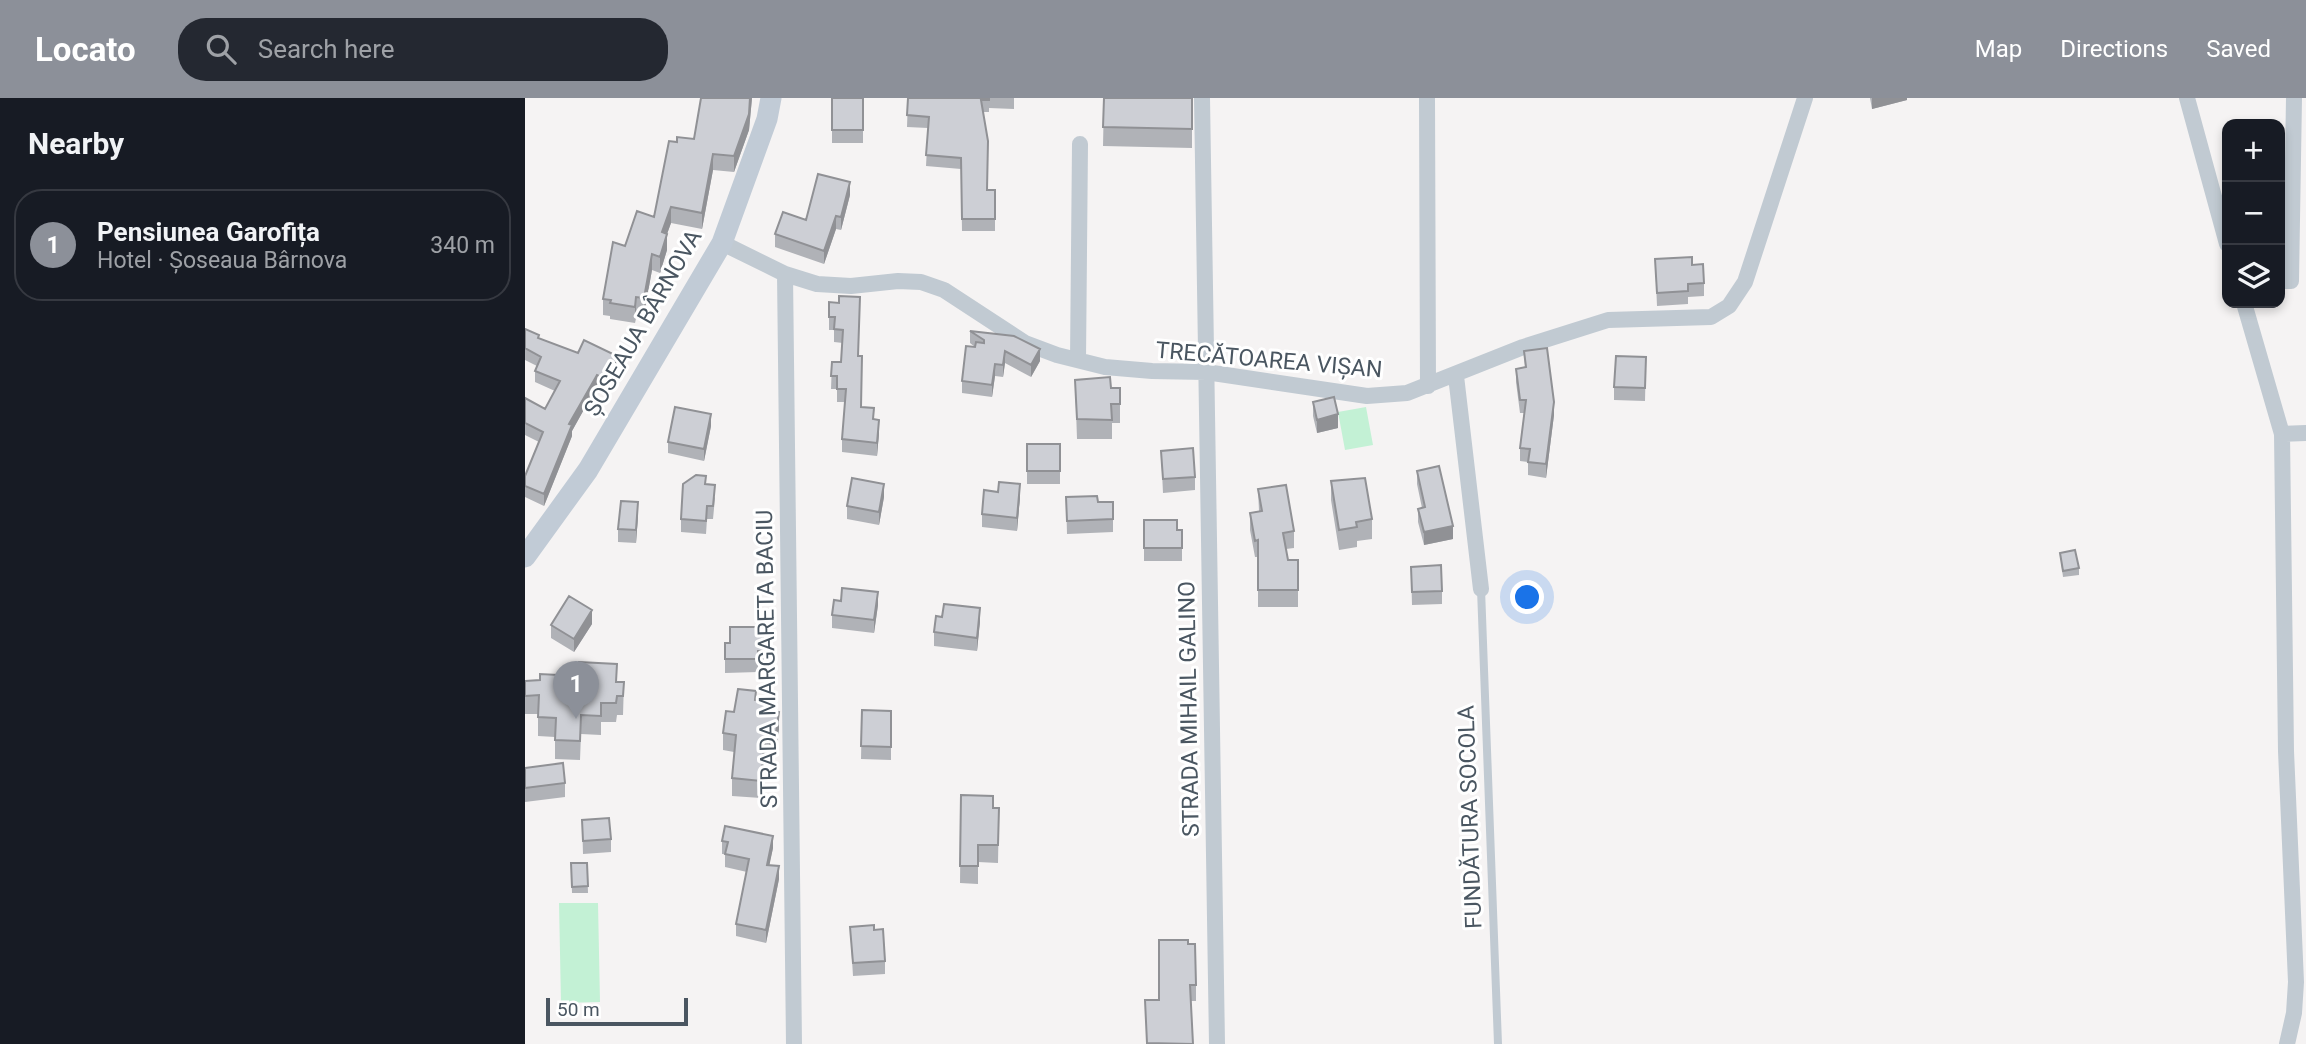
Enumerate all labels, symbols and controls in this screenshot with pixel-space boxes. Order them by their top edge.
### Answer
search box [178,18,668,81]
text: Locato [35,30,136,69]
icon: search [202,30,240,68]
text: Search here [258,34,394,64]
text: Map [1975,35,2022,63]
text: Directions [2060,35,2168,63]
text: Saved [2206,35,2271,63]
map controls [2222,119,2285,308]
button: + [2222,119,2285,182]
text: Nearby [28,126,124,161]
button: − [2222,182,2285,245]
text: Pensiunea Garofița [97,217,320,247]
street label: ȘOSEAUA BÂRNOVA [578,225,707,421]
text: 1 [46,232,60,259]
text: 340 m [430,232,495,259]
button: layers [2222,245,2285,308]
text: Hotel · Șoseaua Bârnova [97,247,347,274]
street label: TRECĂTOAREA VIȘAN [1155,336,1384,383]
street label: STRADA MARGARETA BACIU [751,509,783,809]
your location [1510,580,1544,614]
street label: STRADA MIHAIL GALINO [1173,581,1205,837]
pin: 1 [553,661,599,719]
street label: FUNDĂTURA SOCOLA [1452,705,1487,929]
scale bar [546,995,688,1027]
text: 50 m [557,998,600,1021]

